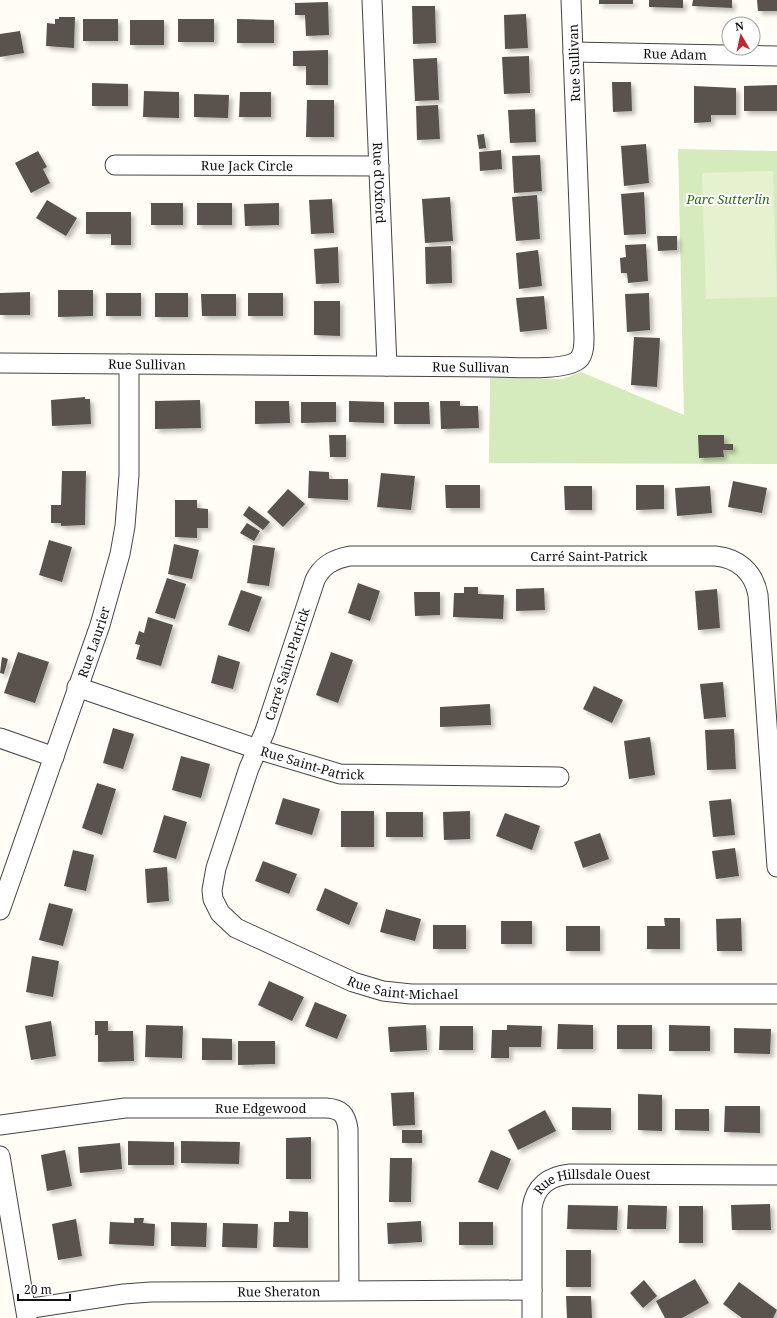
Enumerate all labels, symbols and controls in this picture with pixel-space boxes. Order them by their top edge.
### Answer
north arrow [721,16,761,56]
text: N [734,17,745,34]
street label: Rue Sullivan [564,23,584,102]
street label: Rue Adam [643,44,707,64]
street label: Rue d'Oxford [369,142,390,224]
street label: Rue Jack Circle [201,156,293,175]
park label: Parc Sutterlin [685,190,770,208]
street label: Rue Sullivan [108,355,187,374]
street label: Rue Sullivan [432,358,511,377]
street label: Carré Saint-Patrick [530,547,648,565]
street label: Rue Laurier [73,604,114,680]
street label: Carré Saint-Patrick [260,605,314,723]
street label: Rue Saint-Patrick [258,742,365,783]
street label: Rue Saint-Michael [344,972,458,1003]
street label: Rue Edgewood [215,1099,307,1117]
street label: Rue Hillsdale Ouest [529,1165,651,1198]
scale bar [18,1276,70,1302]
text: 20 m [24,1281,52,1298]
street label: Rue Sheraton [237,1282,321,1301]

